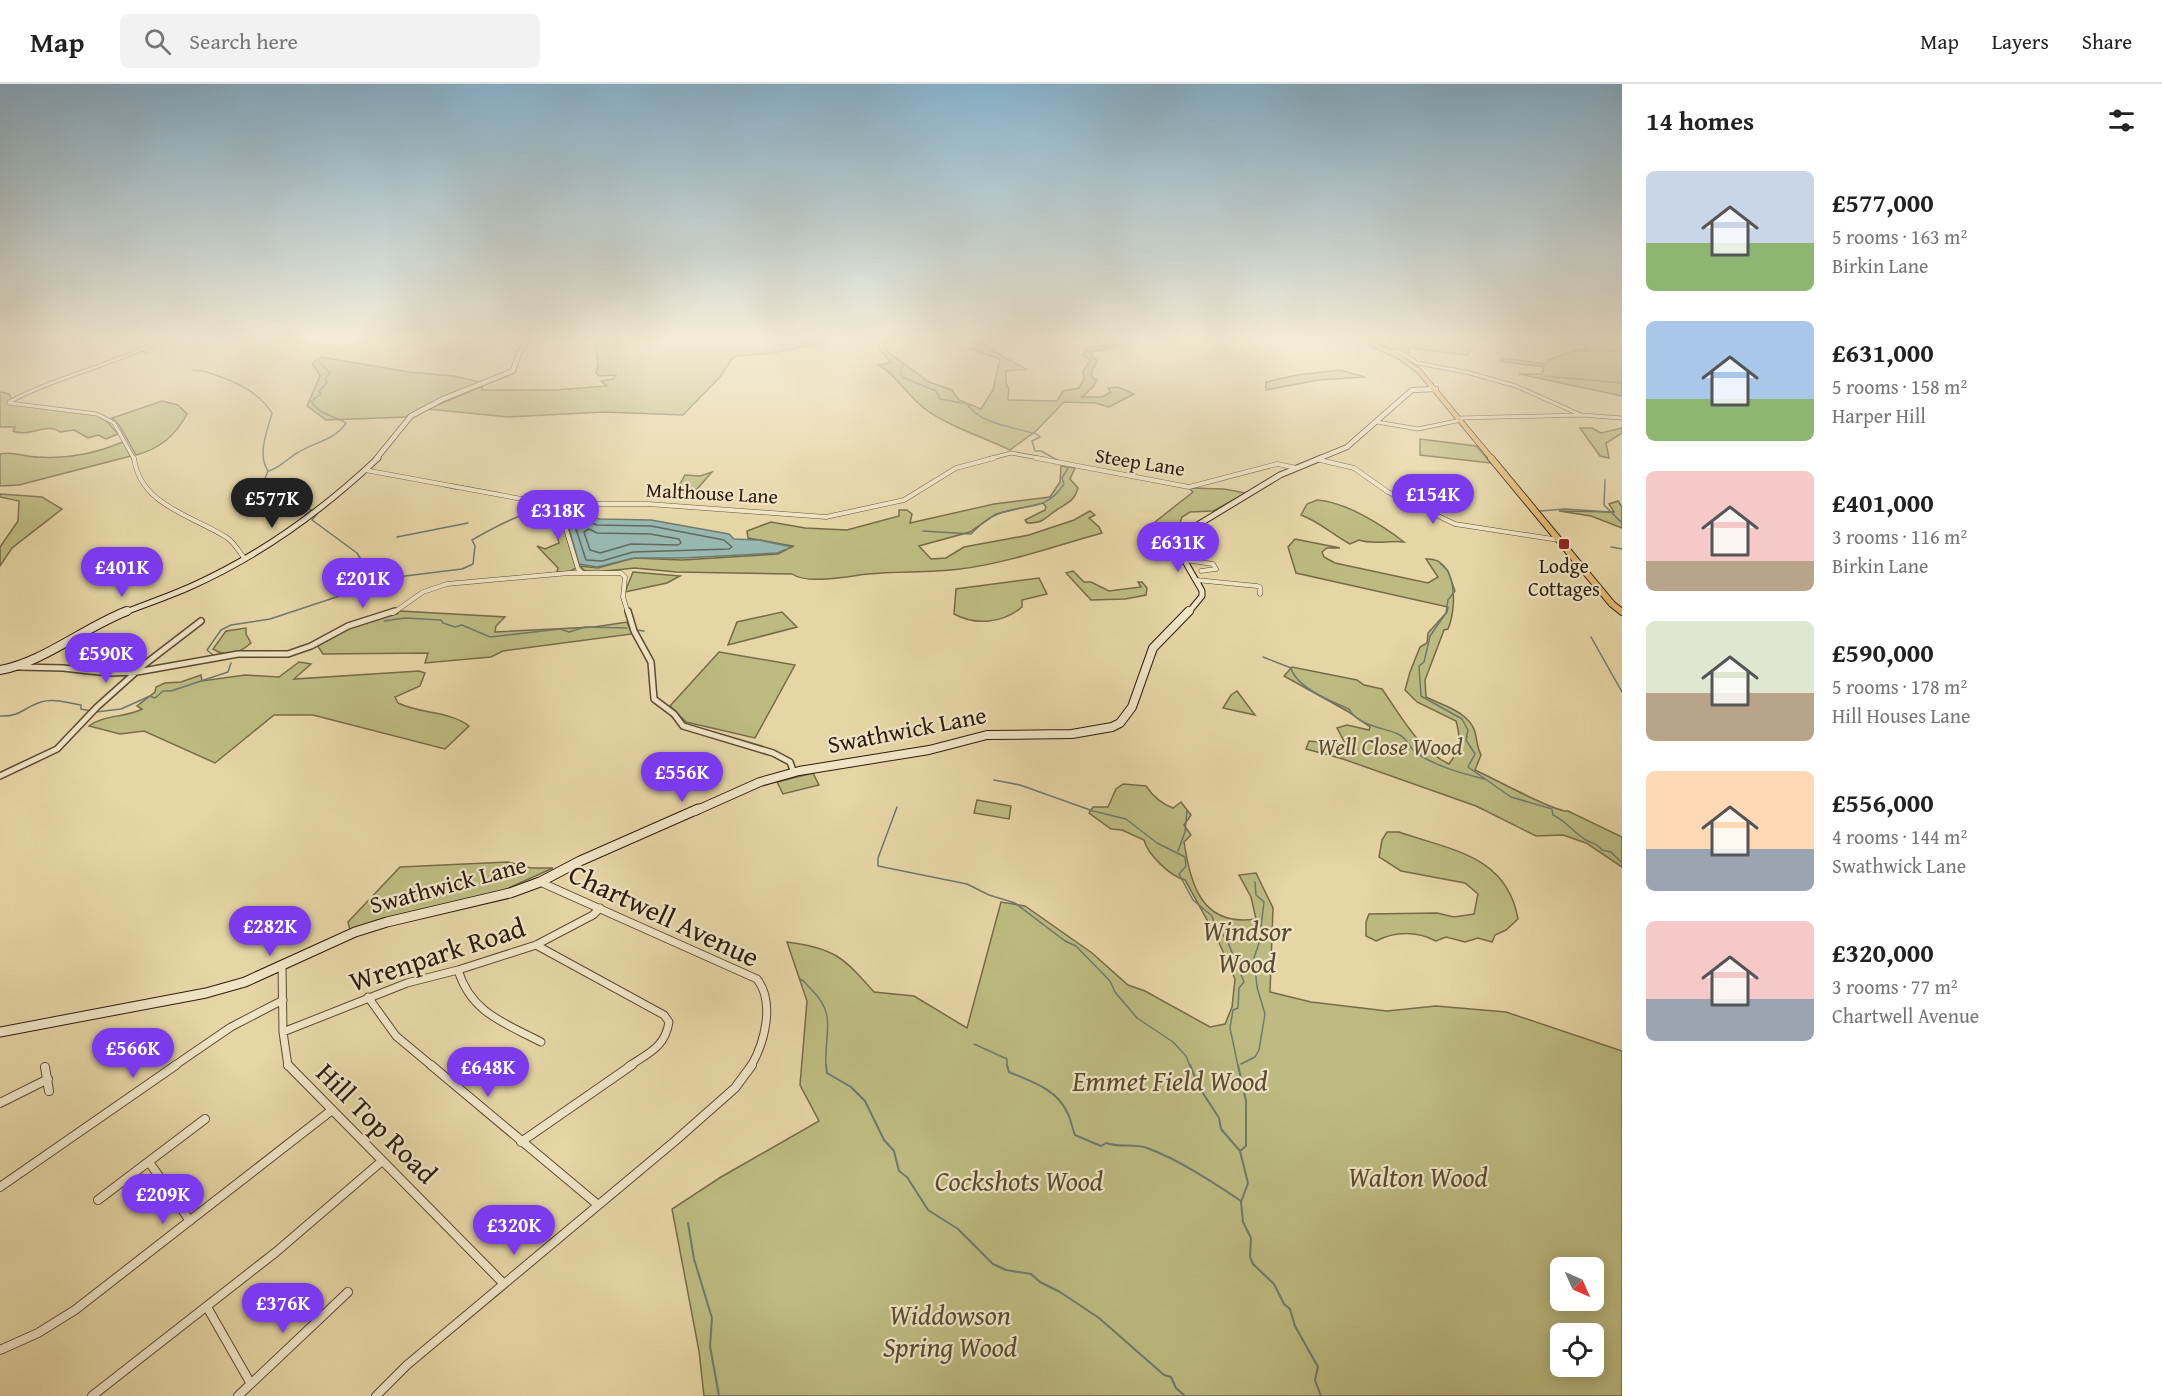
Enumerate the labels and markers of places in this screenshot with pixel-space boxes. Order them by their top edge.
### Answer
pin: £154K [1391,474,1475,525]
pin: £577K [230,478,314,529]
pin: £318K [516,490,600,541]
pin: £631K [1136,522,1220,573]
marker: Lodge Cottages [1557,537,1571,551]
pin: £401K [80,547,164,598]
place label: Lodge Cottages [1528,551,1600,603]
pin: £201K [321,558,405,609]
pin: £590K [64,633,148,684]
pin: £556K [640,752,724,803]
pin: £282K [228,906,312,957]
pin: £566K [91,1028,175,1079]
pin: £648K [446,1047,530,1098]
pin: £209K [121,1174,205,1225]
pin: £320K [472,1205,556,1256]
pin: £376K [241,1283,325,1334]

